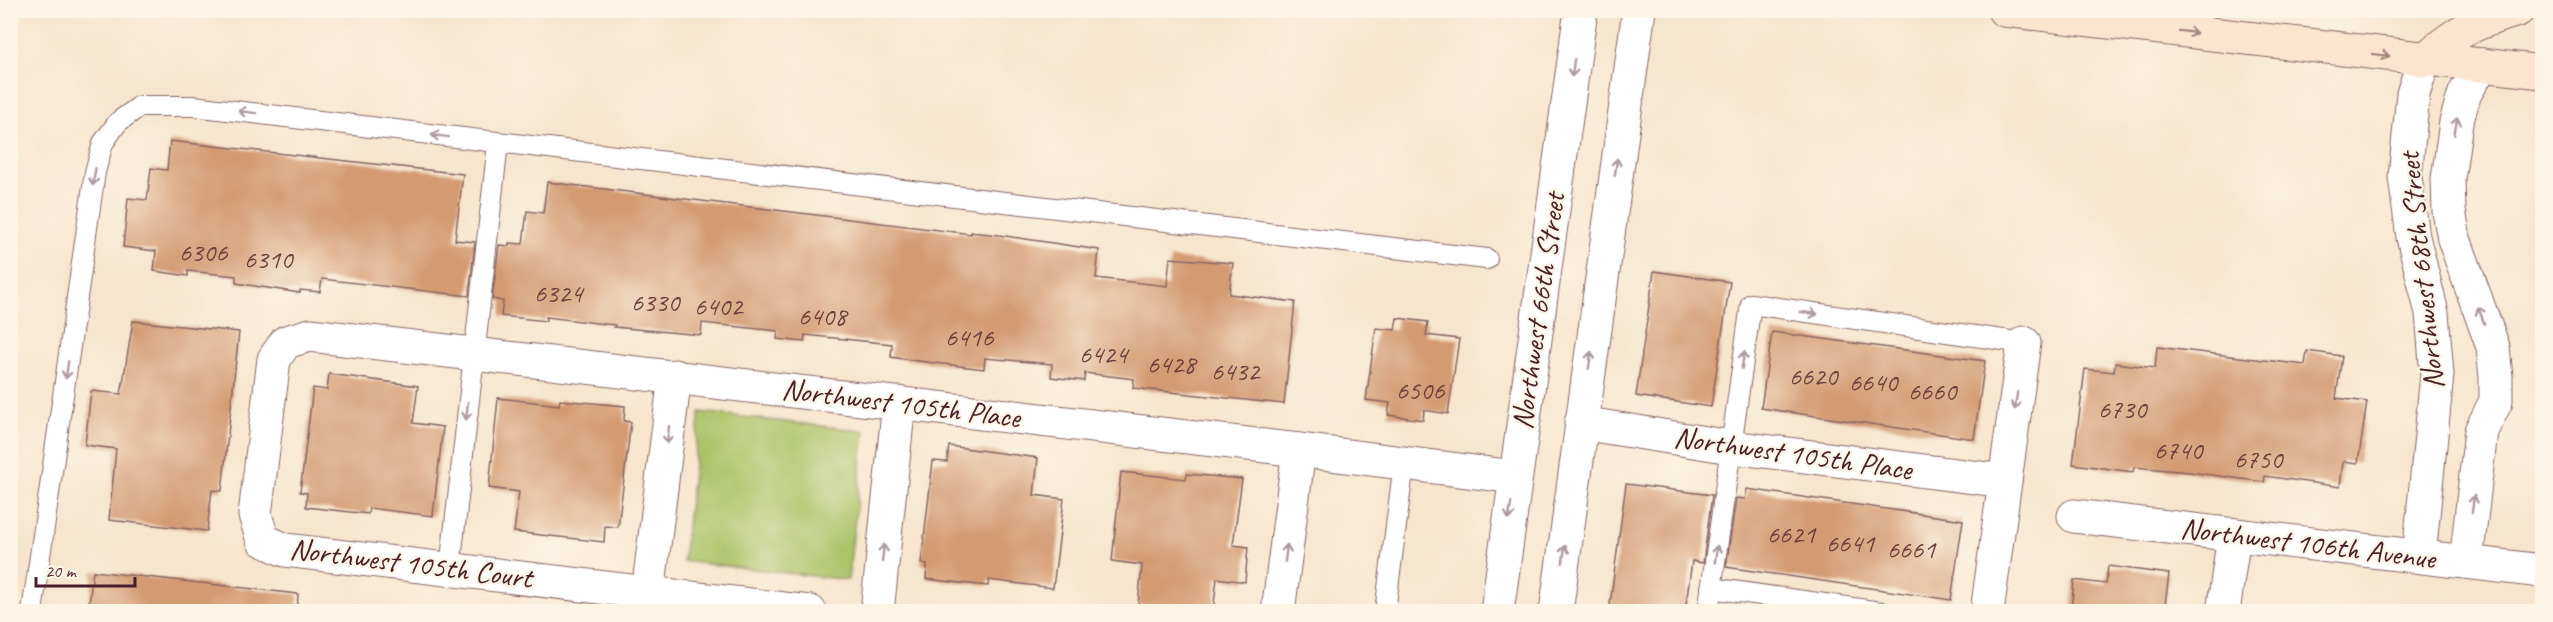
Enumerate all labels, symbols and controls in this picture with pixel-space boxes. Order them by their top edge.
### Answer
one-way arrow [2177,27,2197,38]
one-way arrow [2371,49,2391,60]
one-way arrow [1567,58,1578,78]
one-way arrow [237,106,257,117]
one-way arrow [2451,116,2462,136]
one-way arrow [431,130,450,141]
street label: Northwest 68th Street [2389,148,2452,391]
one-way arrow [1611,158,1622,177]
one-way arrow [89,167,100,186]
street label: Northwest 66th Street [1503,187,1574,432]
house number: 6306 [179,235,228,269]
house number: 6310 [244,242,294,276]
house number: 6324 [534,276,585,310]
house number: 6330 [631,285,681,319]
house number: 6402 [694,289,744,323]
house number: 6408 [798,299,849,333]
one-way arrow [2475,306,2486,325]
one-way arrow [1799,307,1818,318]
house number: 6416 [945,320,994,354]
house number: 6424 [1079,337,1130,371]
house number: 6428 [1147,347,1198,381]
one-way arrow [1584,351,1595,371]
one-way arrow [1738,351,1749,371]
house number: 6432 [1211,354,1261,388]
house number: 6620 [1789,359,1839,393]
one-way arrow [61,360,72,379]
house number: 6640 [1849,365,1899,399]
street label: Northwest 105th Place [780,370,1024,437]
house number: 6506 [1396,373,1445,407]
house number: 6660 [1908,374,1958,408]
one-way arrow [2011,390,2022,410]
house number: 6730 [2098,392,2148,426]
one-way arrow [462,401,473,421]
street label: Northwest 105th Place [1672,418,1916,489]
one-way arrow [662,424,673,444]
house number: 6740 [2154,433,2204,467]
house number: 6750 [2234,442,2284,476]
one-way arrow [2467,494,2478,514]
one-way arrow [1505,501,1516,521]
street label: Northwest 106th Avenue [2179,509,2440,578]
house number: 6621 [1767,517,1817,551]
house number: 6641 [1826,526,1876,560]
street label: Northwest 105th Court [288,529,537,597]
house number: 6661 [1887,532,1937,566]
one-way arrow [878,544,889,564]
one-way arrow [1281,544,1292,564]
one-way arrow [1558,544,1569,564]
one-way arrow [1711,544,1722,564]
scale bar [36,550,135,588]
text: 20 m [45,560,78,582]

